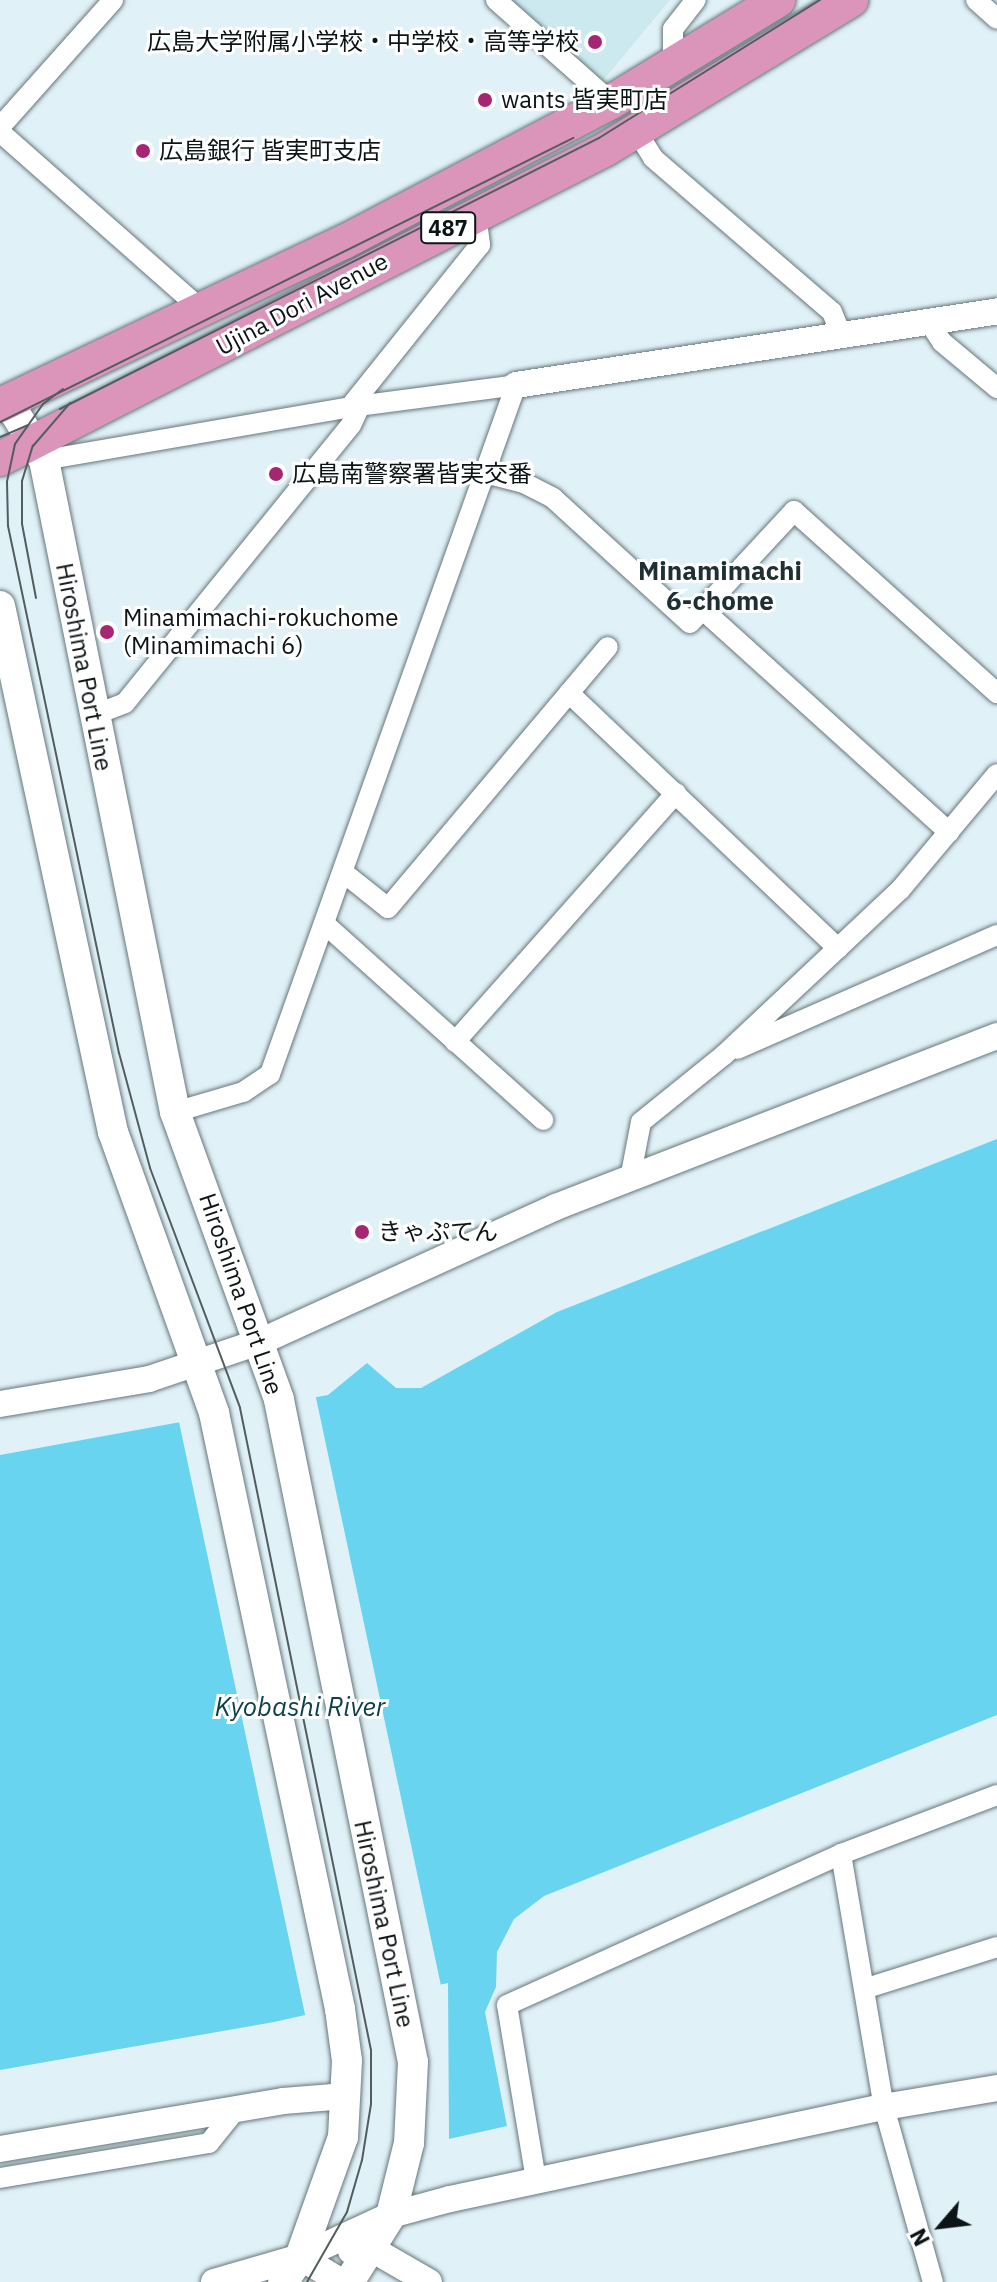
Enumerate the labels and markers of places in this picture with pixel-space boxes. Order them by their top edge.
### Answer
place label: 広島大学附属小学校・中学校・高等学校 [147,28,579,56]
marker: 広島大学附属小学校・中学校・高等学校 [586,33,604,51]
place label: wants 皆実町店 [501,86,667,114]
marker: wants 皆実町店 [476,91,494,109]
place label: 広島銀行 皆実町支店 [159,137,381,165]
marker: 広島銀行 皆実町支店 [134,142,152,160]
place label: 広島南警察署皆実交番 [292,460,532,488]
marker: 広島南警察署皆実交番 [267,465,285,483]
place label: Minamimachi-rokuchome (Minamimachi 6) [123,604,398,660]
marker: Minamimachi-rokuchome (Minamimachi 6) [98,623,116,641]
place label: きゃぷてん [378,1218,498,1246]
marker: きゃぷてん [353,1223,371,1241]

